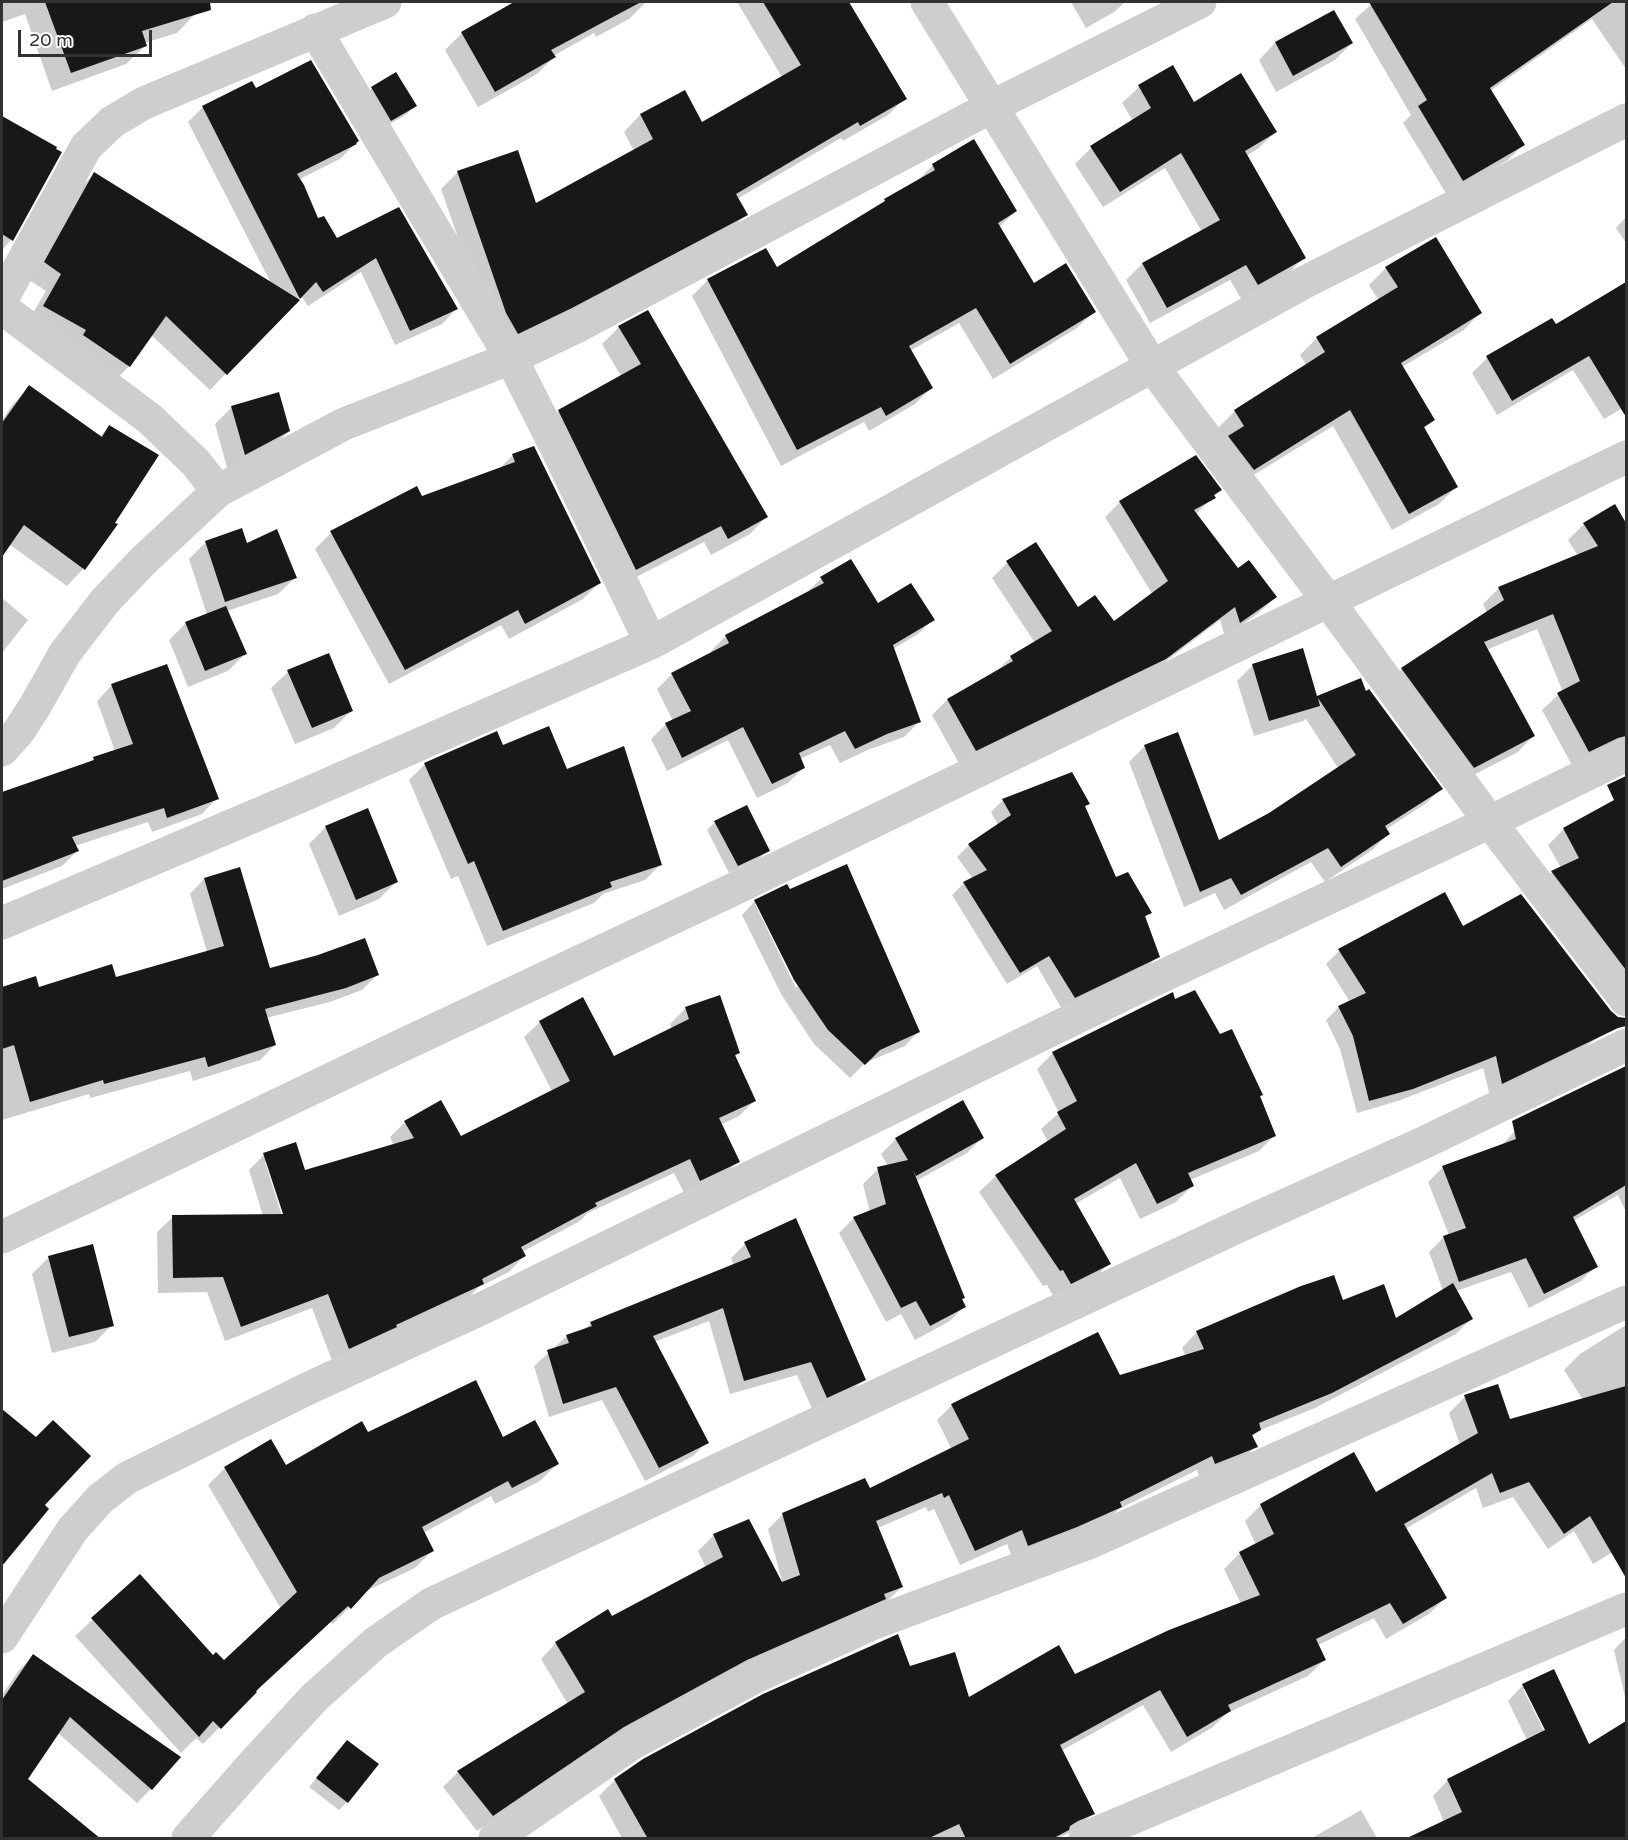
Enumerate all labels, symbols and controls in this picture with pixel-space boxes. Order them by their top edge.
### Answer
scale bar [21,18,154,56]
text: 20 m [29,29,73,51]

